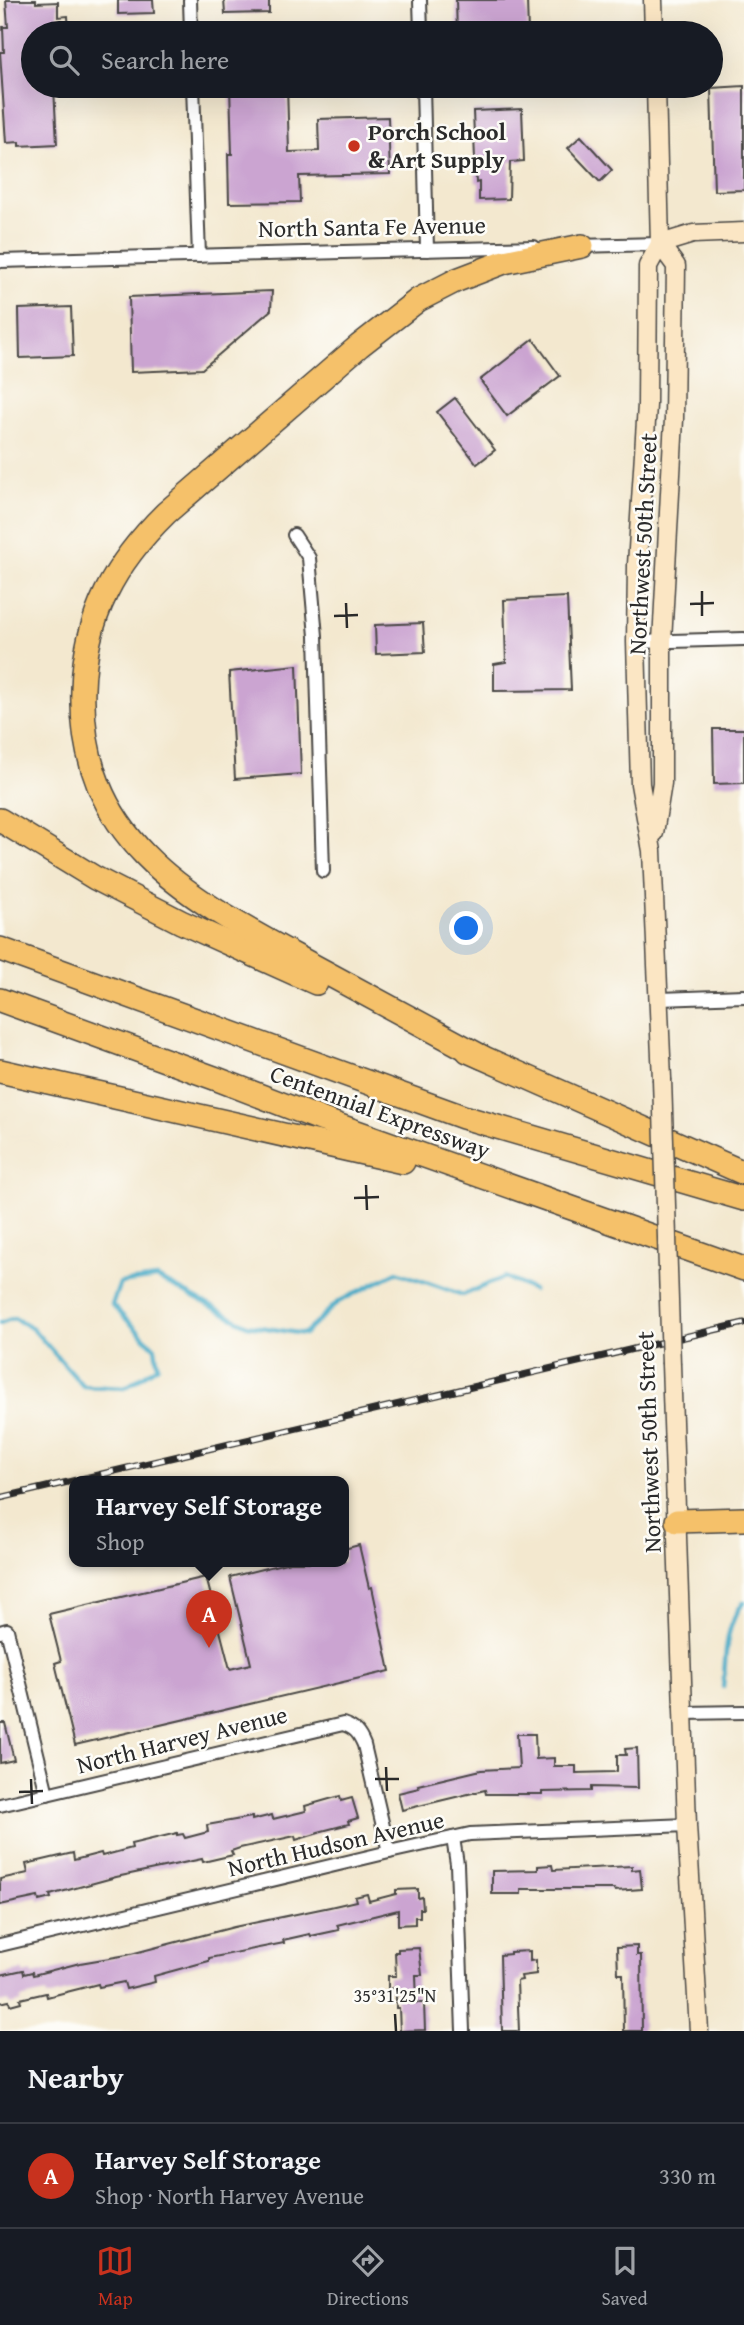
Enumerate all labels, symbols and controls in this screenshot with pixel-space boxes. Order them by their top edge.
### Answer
search box [21,21,723,98]
text: Search here [101,40,229,79]
icon: search [45,41,83,79]
place label: Porch School & Art Supply [368,114,507,177]
marker: Porch School & Art Supply [346,138,362,154]
street label: North Santa Fe Avenue [258,207,486,246]
street label: Northwest 50th Street [619,432,666,656]
your location [449,911,483,945]
street label: Centennial Expressway [265,1055,495,1168]
street label: Northwest 50th Street [627,1330,670,1554]
popup [69,1476,349,1567]
text: Harvey Self Storage [96,1486,322,1525]
text: Shop [96,1525,144,1558]
pin: A [186,1590,232,1648]
street label: North Harvey Avenue [73,1696,291,1783]
street label: North Hudson Avenue [224,1802,448,1885]
text: 35°31'25"N [354,1982,437,2009]
text: Nearby [28,2055,124,2099]
text: Harvey Self Storage [95,2140,321,2179]
text: A [44,2159,58,2192]
text: 330 m [659,2159,716,2192]
text: Shop · North Harvey Avenue [95,2179,364,2212]
tab: Map [96,2242,134,2312]
tab: Directions [327,2242,409,2312]
tab: Saved [602,2242,648,2312]

